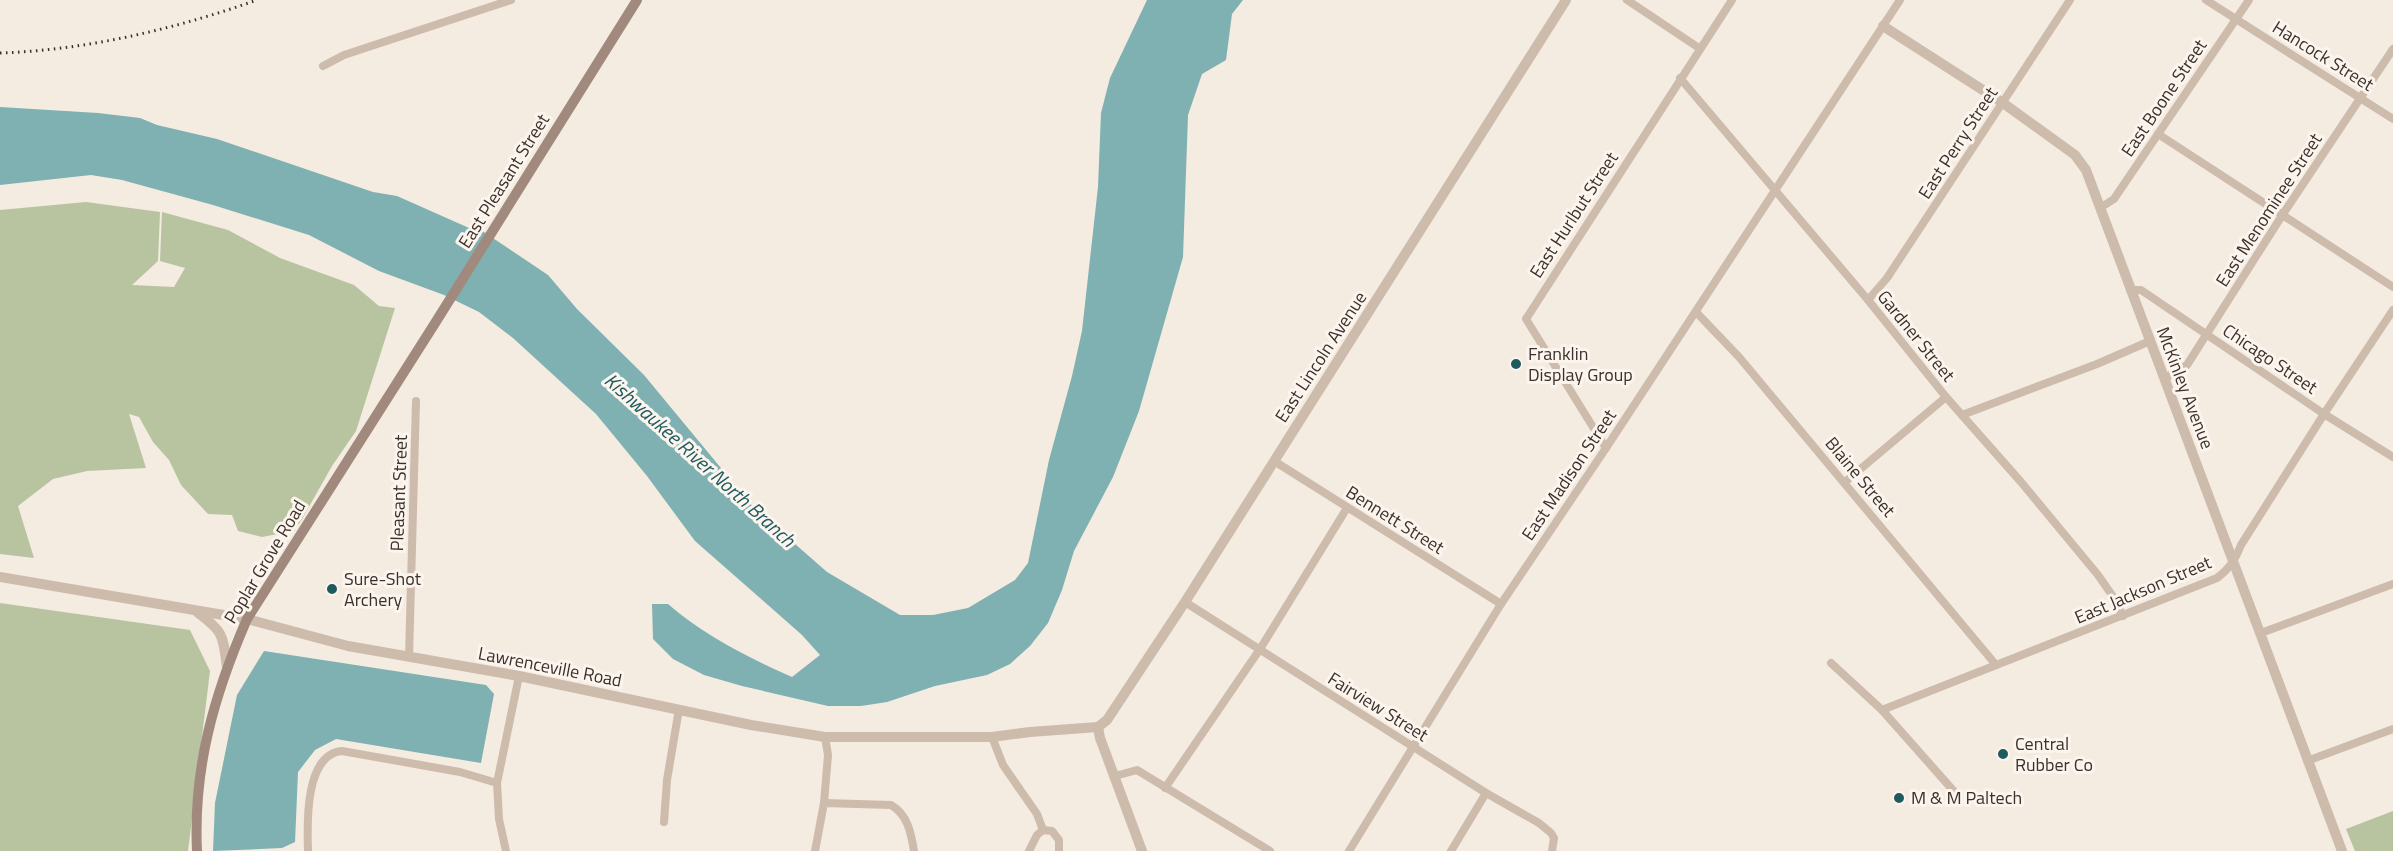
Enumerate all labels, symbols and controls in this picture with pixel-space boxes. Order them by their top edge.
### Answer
street label: Hancock Street [2267,14,2380,98]
street label: East Boone Street [2114,33,2213,162]
street label: East Perry Street [1911,81,2004,204]
street label: East Pleasant Street [451,108,556,253]
street label: East Menominee Street [2209,127,2329,292]
street label: East Hurlbut Street [1523,146,1625,283]
street label: Gardner Street [1871,284,1962,388]
street label: East Lincoln Avenue [1268,286,1373,427]
street label: Chicago Street [2217,317,2324,401]
street label: McKinley Avenue [2150,323,2221,453]
place label: Franklin Display Group [1528,340,1633,388]
marker: Franklin Display Group [1509,357,1523,371]
water label: Kishwaukee River North Branch [598,365,804,555]
street label: East Madison Street [1515,403,1623,546]
street label: Blaine Street [1819,431,1902,523]
street label: Pleasant Street [383,434,414,552]
street label: Bennett Street [1341,479,1450,561]
street label: Poplar Grove Road [217,495,312,629]
street label: East Jackson Street [2070,548,2216,631]
place label: Sure-Shot Archery [344,565,422,613]
marker: Sure-Shot Archery [325,582,339,596]
street label: Lawrenceville Road [476,639,624,694]
street label: Fairview Street [1323,665,1434,749]
place label: Central Rubber Co [2015,730,2093,778]
marker: Central Rubber Co [1996,747,2010,761]
place label: M & M Paltech [1911,784,2022,811]
marker: M & M Paltech [1892,791,1906,805]

